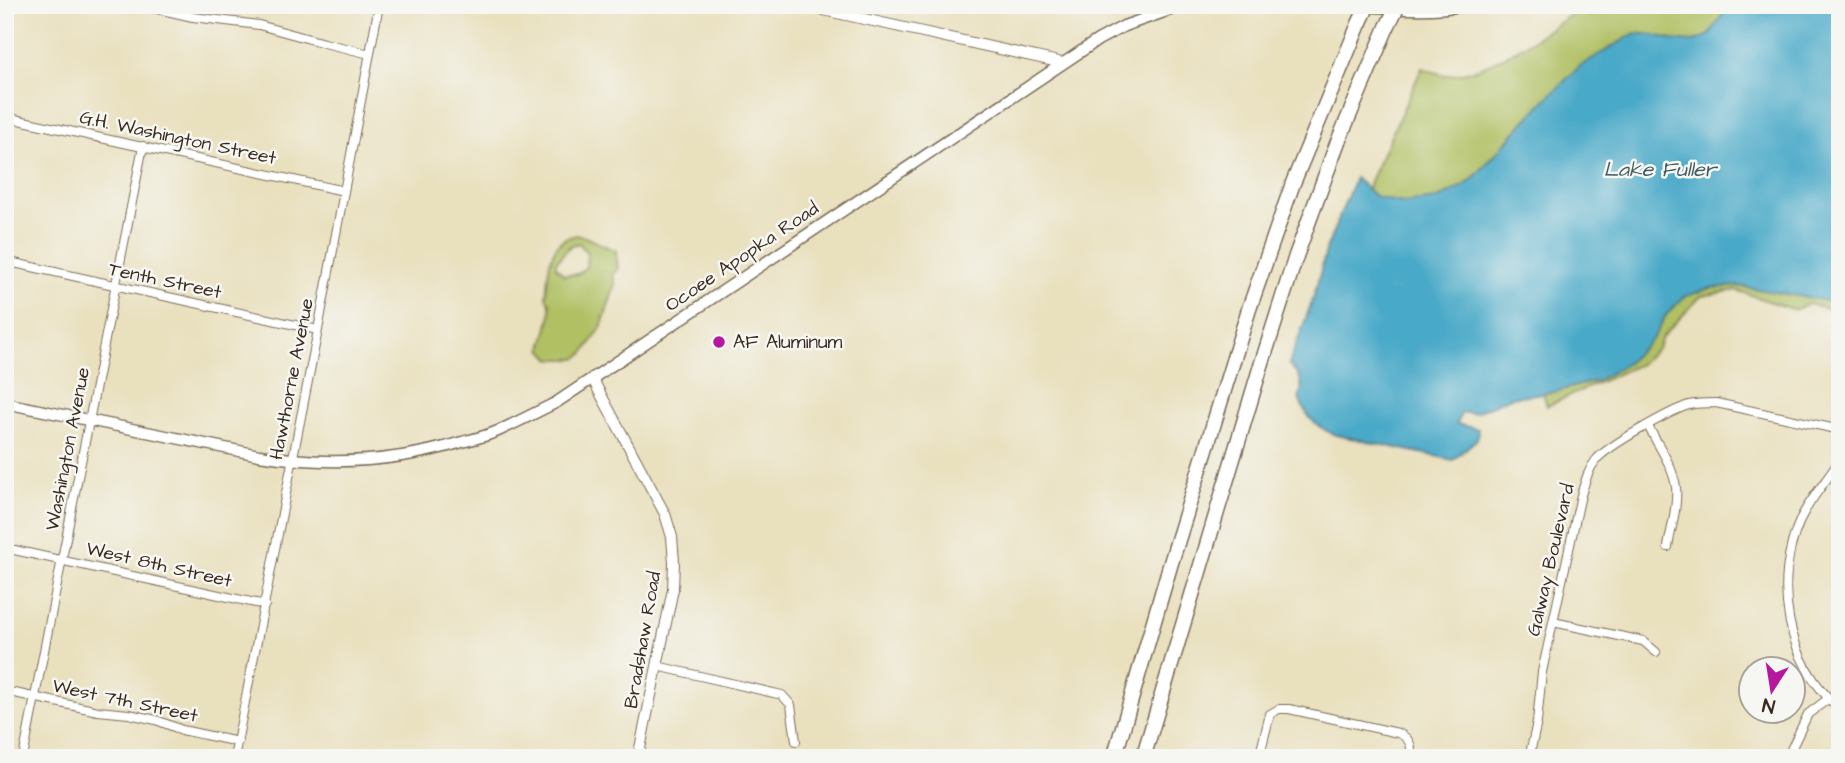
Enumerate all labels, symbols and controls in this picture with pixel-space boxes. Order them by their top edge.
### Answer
street label: G.H. Washington Street [77,104,279,173]
water label: Lake Fuller [1604,155,1719,184]
street label: Ocoee Apopka Road [660,195,824,319]
street label: Tenth Street [106,256,224,306]
street label: Hawthorne Avenue [263,296,321,462]
place label: AF Aluminum [733,329,843,356]
marker: AF Aluminum [711,334,727,350]
street label: Washington Avenue [39,365,98,533]
street label: Galway Boulevard [1520,481,1583,639]
street label: West 8th Street [84,535,235,595]
street label: Bradshaw Road [618,569,668,711]
north arrow [1736,654,1806,724]
street label: West 7th Street [50,672,200,730]
text: N [1760,691,1777,720]

